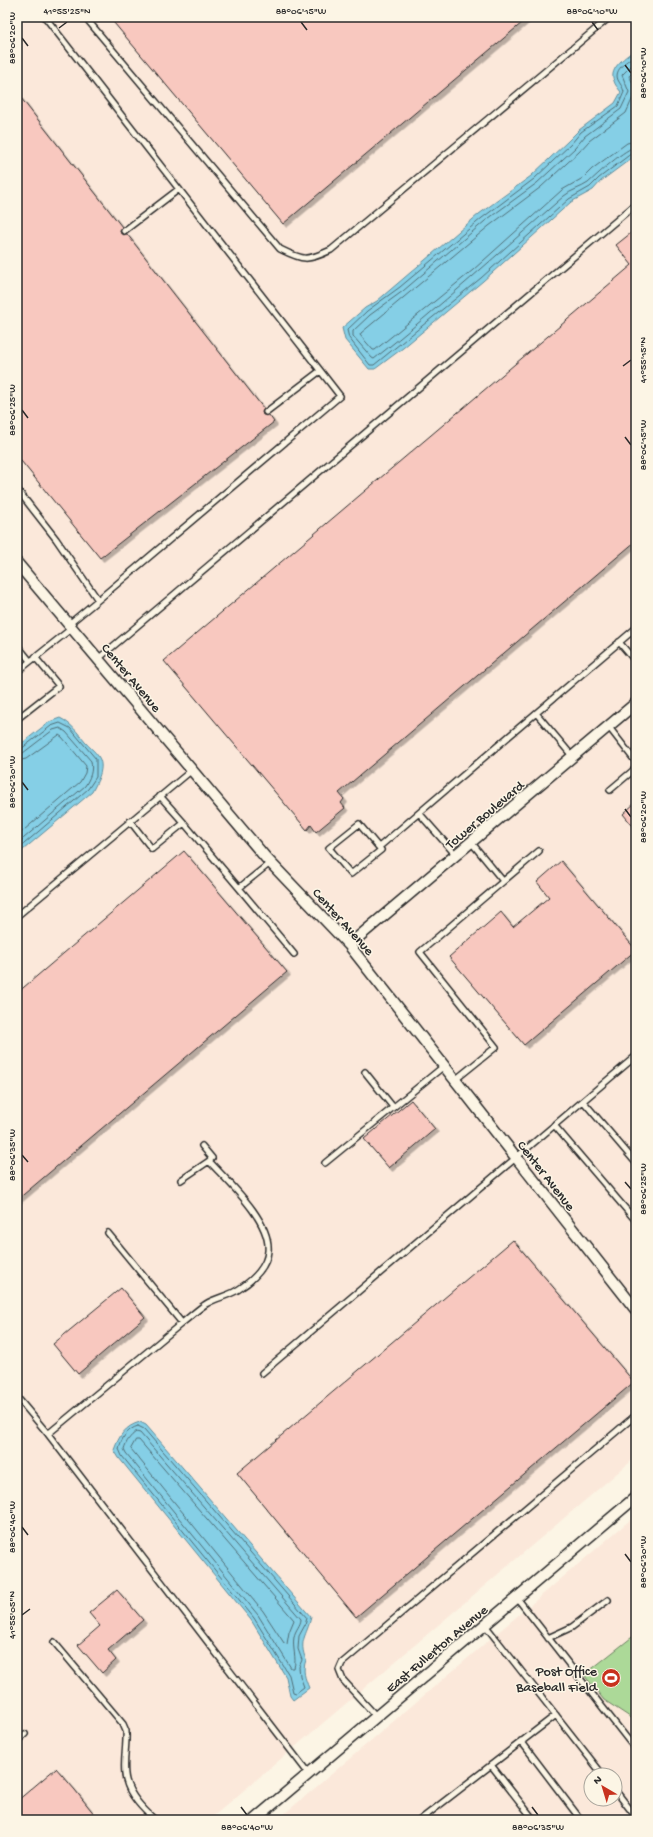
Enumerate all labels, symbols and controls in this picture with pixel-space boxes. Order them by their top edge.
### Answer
text: 41°55'25"N [43,6,91,18]
text: 88°06'15"W [276,6,327,18]
text: 88°06'10"W [566,6,618,18]
text: 88°06'20"W [7,12,19,64]
text: 88°06'10"W [638,47,650,99]
text: 41°55'15"N [638,336,650,383]
text: 88°06'25"W [7,384,19,436]
text: 88°06'15"W [638,419,650,470]
street label: Center Avenue [96,641,164,717]
text: 88°06'30"W [7,755,19,808]
street label: Tower Boulevard [442,777,530,854]
text: 88°06'20"W [638,791,650,843]
street label: Center Avenue [307,885,377,960]
text: 88°06'35"W [7,1129,19,1181]
street label: Center Avenue [512,1138,578,1216]
text: 88°06'25"W [638,1163,650,1215]
text: 88°06'40"W [7,1501,19,1553]
text: 88°06'30"W [638,1535,650,1588]
text: 41°55'05"N [7,1591,19,1639]
street label: East Fullerton Avenue [383,1602,493,1698]
place label: Post Office Baseball Field [515,1664,599,1697]
sports icon: Post Office Baseball Field [600,1667,622,1689]
north arrow [583,1767,623,1807]
text: N [592,1774,605,1788]
text: 88°06'40"W [221,1822,273,1834]
text: 88°06'35"W [512,1822,564,1834]

